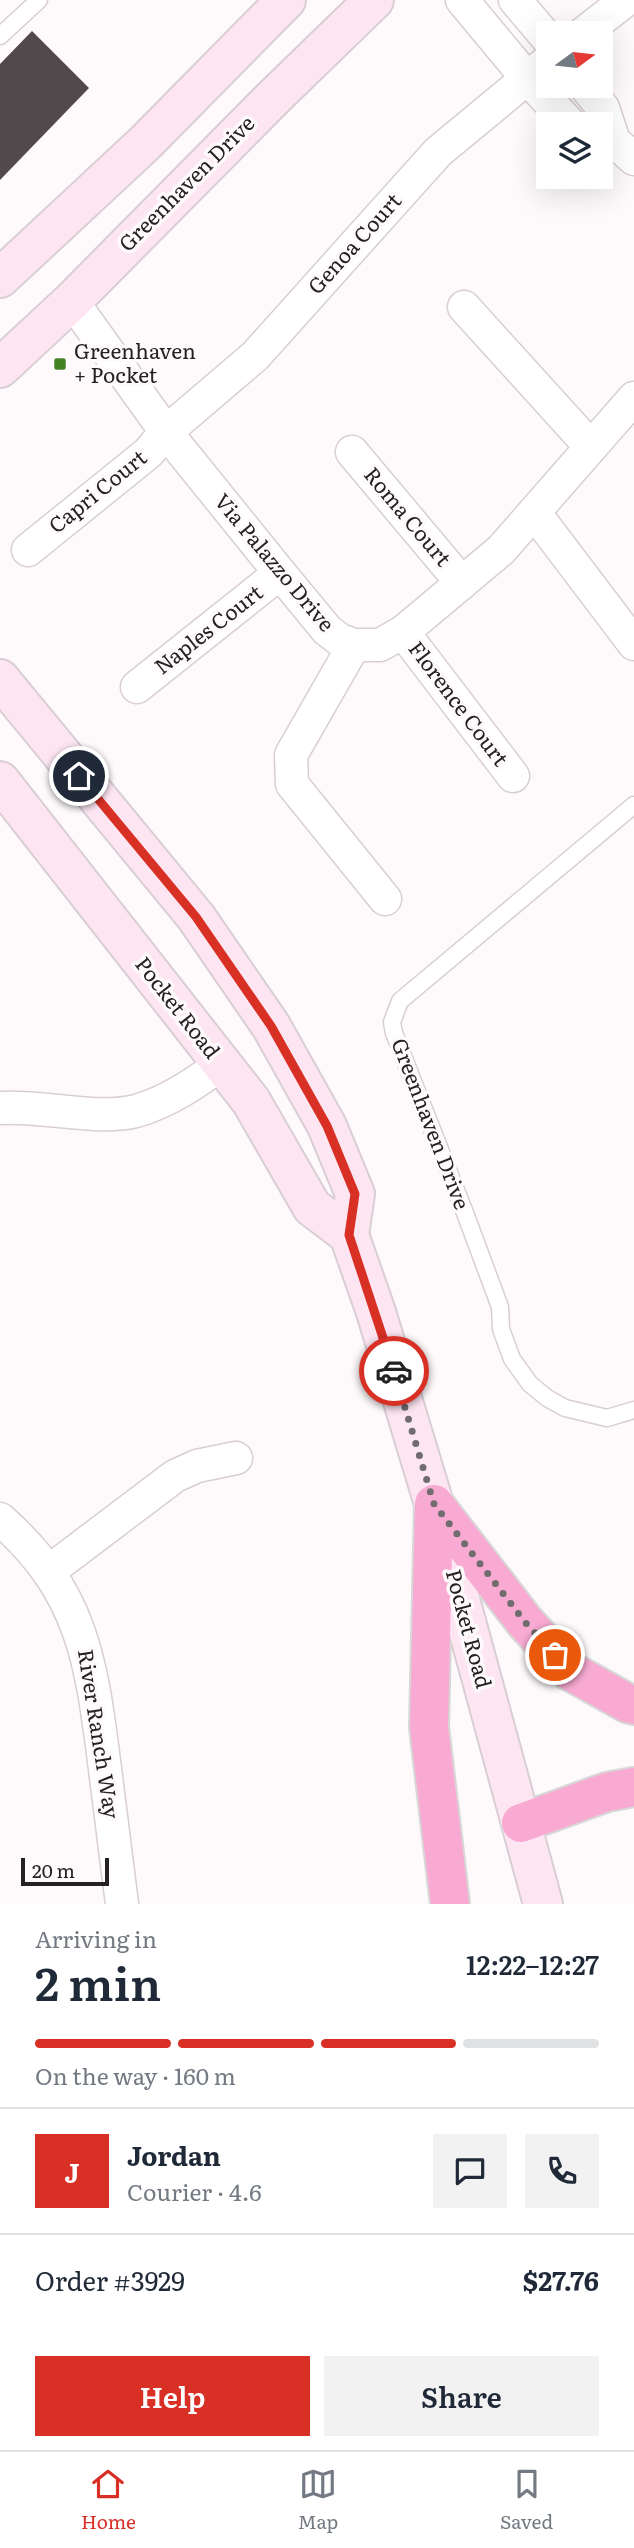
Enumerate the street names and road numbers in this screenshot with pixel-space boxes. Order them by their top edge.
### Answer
street label: Greenhaven Drive [110,107,260,257]
street label: Genoa Court [299,185,407,300]
street label: Capri Court [41,441,152,539]
street label: Roma Court [358,459,460,572]
street label: Via Palazzo Drive [209,486,343,637]
street label: Naples Court [147,575,269,680]
street label: Florence Court [403,633,518,772]
street label: Pocket Road [129,949,229,1064]
street label: Greenhaven Drive [385,1033,479,1213]
street label: Pocket Road [440,1565,501,1691]
street label: River Ranch Way [72,1647,129,1822]

